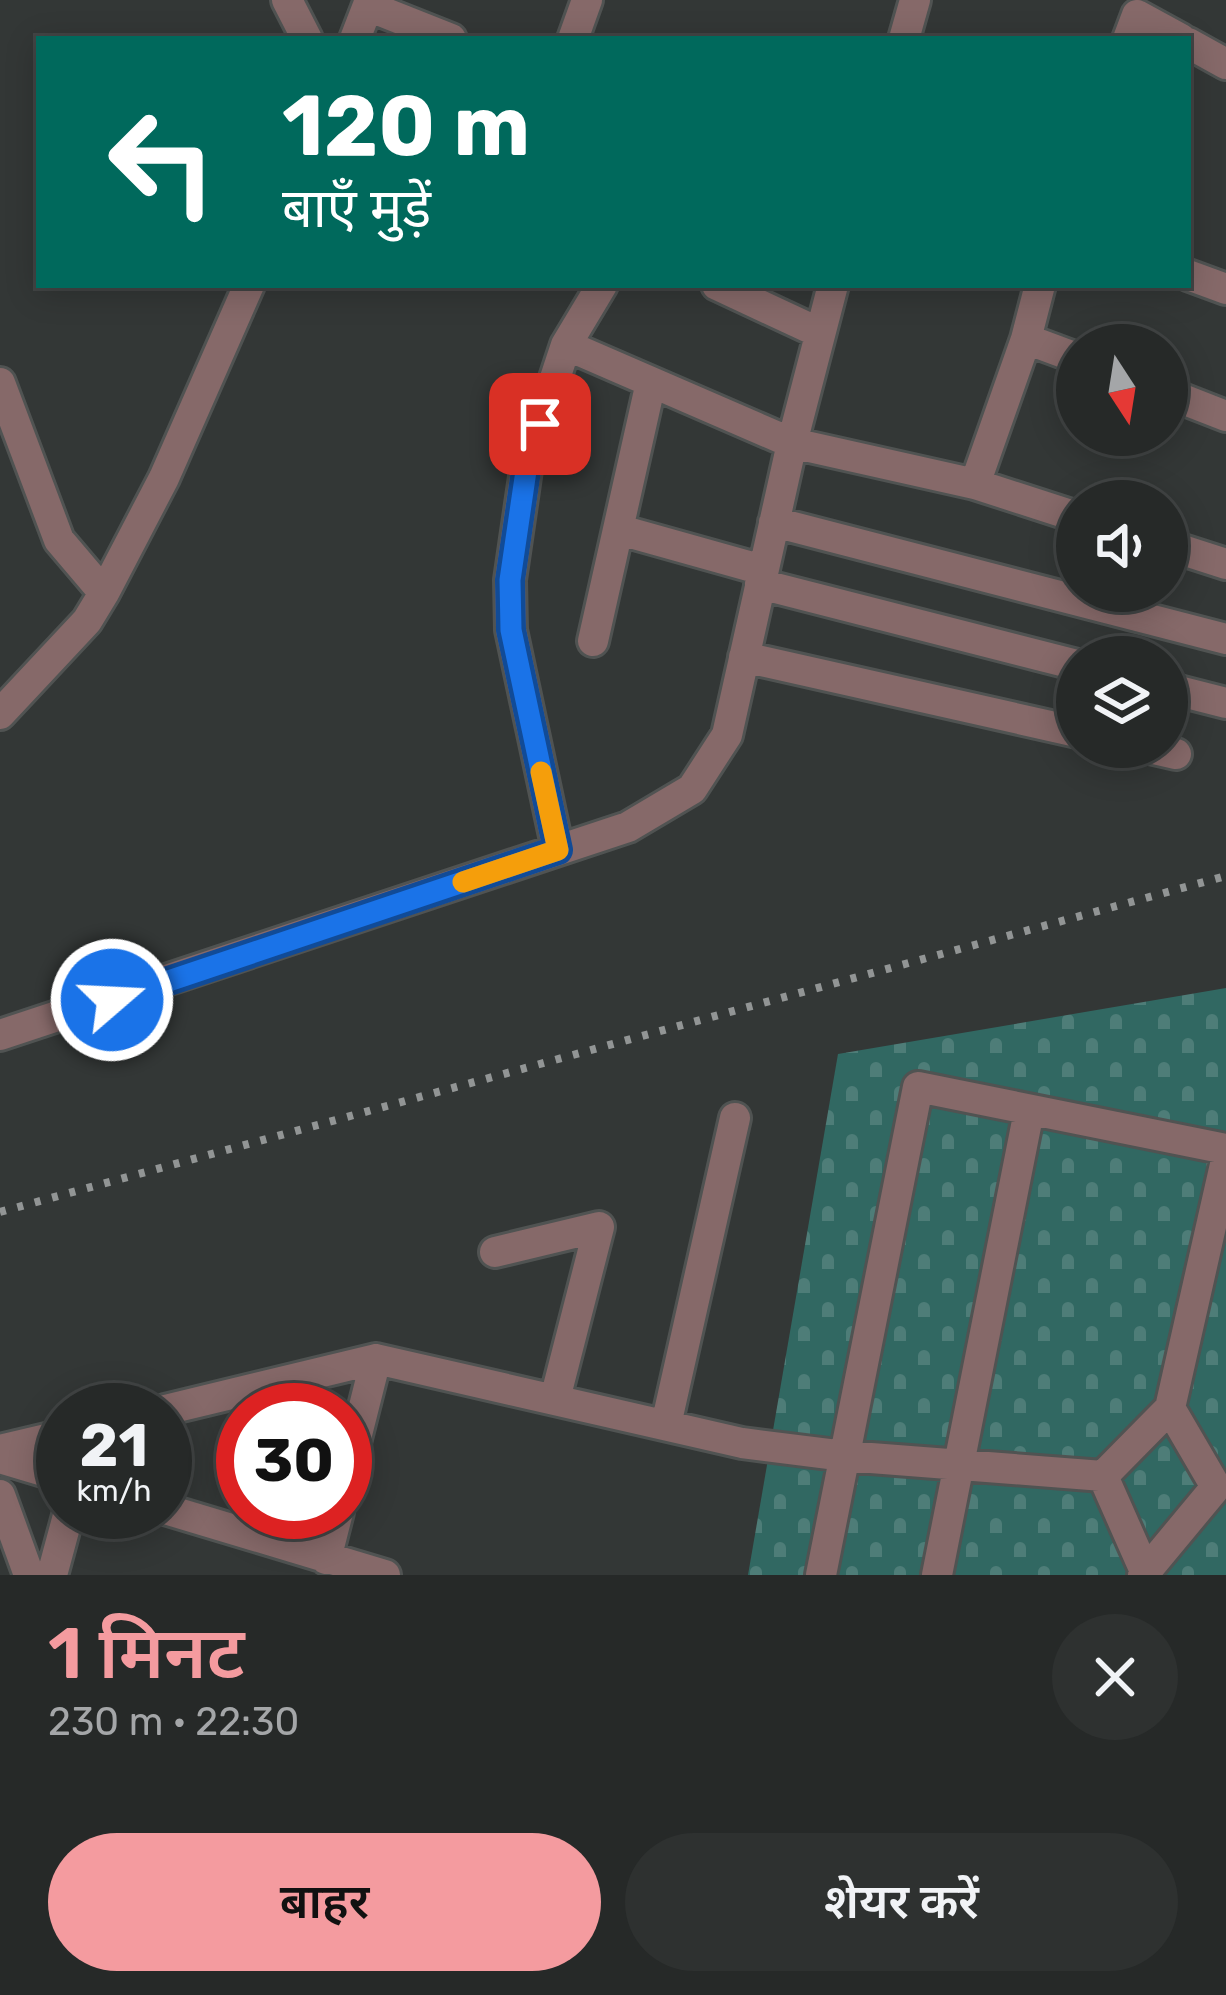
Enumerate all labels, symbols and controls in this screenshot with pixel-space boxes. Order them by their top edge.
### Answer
text: 120 m [282,76,530,176]
icon: left [84,84,240,240]
text: बाएँ मुड़ें [282,177,431,241]
north arrow [1056,324,1188,456]
map controls [1056,324,1188,768]
pin [489,373,591,475]
icon: arrive [507,391,573,457]
button: sound [1056,480,1188,612]
button: layers [1056,636,1188,768]
position arrow [49,937,175,1063]
speed limit sign: 30 [216,1383,372,1539]
text: 21 [80,1410,148,1481]
text: km/h [77,1473,151,1509]
text: 1 मिनट [48,1611,245,1696]
button: close [1052,1614,1178,1740]
text: 230 m · 22:30 [48,1699,299,1745]
button: बाहर [48,1833,601,1971]
button: शेयर करें [625,1833,1178,1971]

